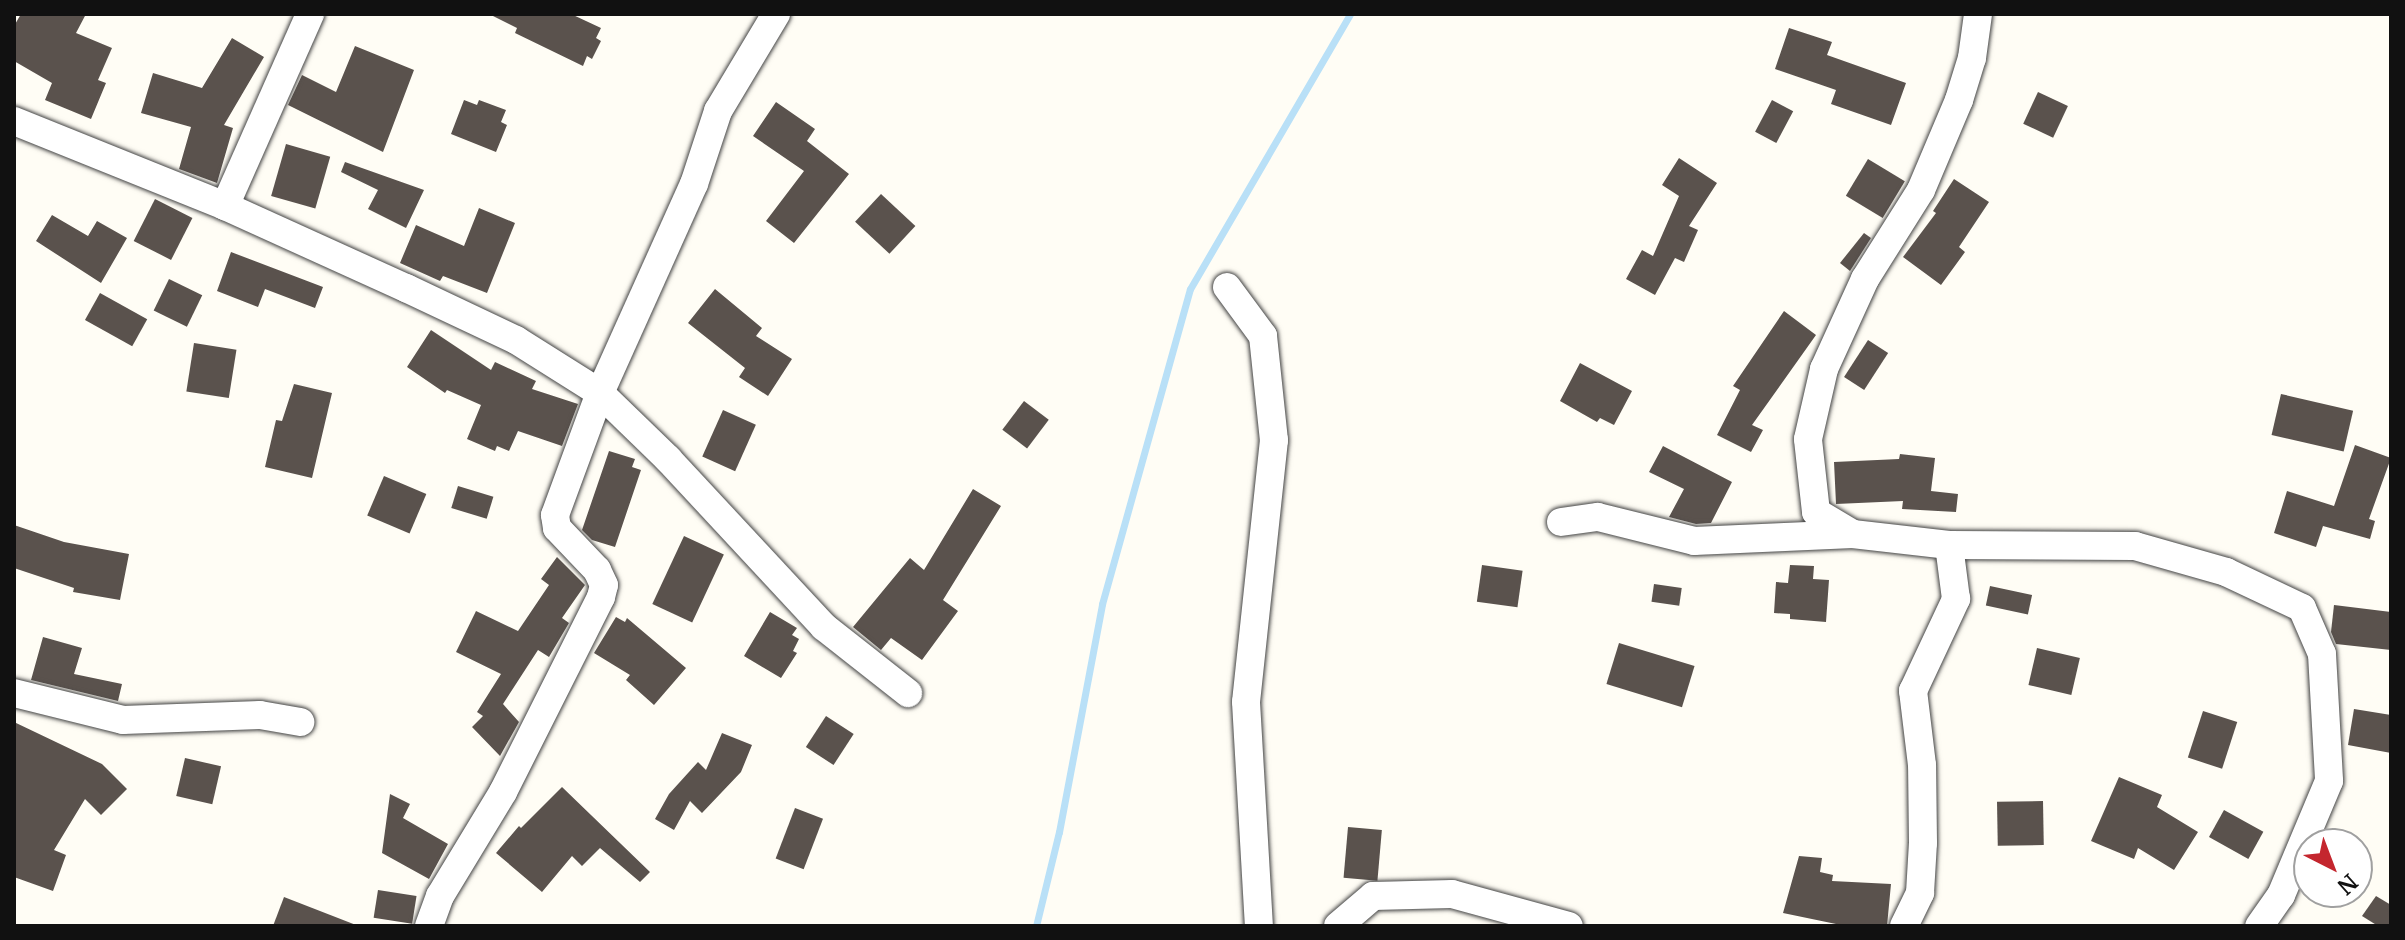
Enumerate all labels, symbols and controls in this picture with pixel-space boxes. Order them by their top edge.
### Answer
north arrow [2293,828,2373,908]
text: N [2332,868,2364,901]

